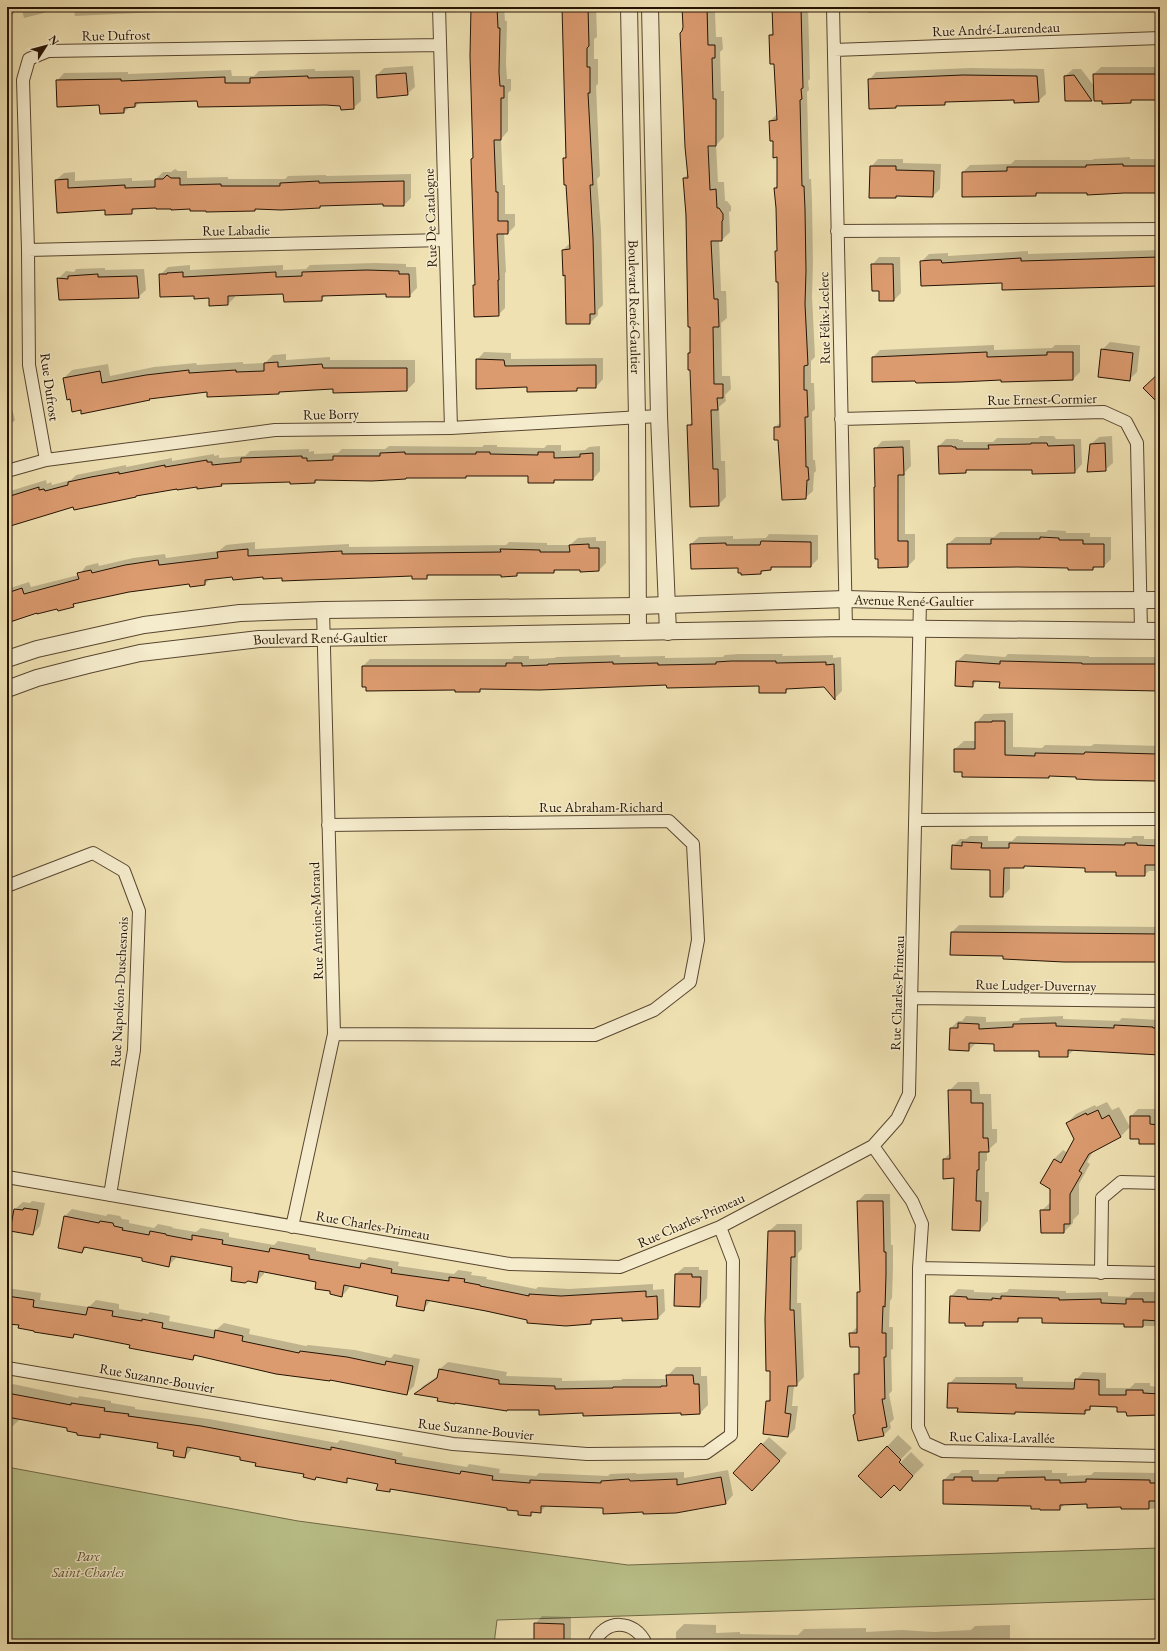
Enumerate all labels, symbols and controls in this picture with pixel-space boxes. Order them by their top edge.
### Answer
street label: Rue André-Laurendeau [932,18,1061,40]
street label: Rue Dufrost [82,25,151,45]
north arrow [26,26,66,66]
text: N [46,32,62,48]
street label: Rue De Catalogne [419,168,441,268]
street label: Rue Labadie [202,220,271,240]
street label: Boulevard René-Gaultier [625,240,645,375]
street label: Rue Félix-Leclerc [814,271,834,365]
street label: Rue Dufrost [36,352,64,423]
street label: Rue Ernest-Cormier [987,389,1097,409]
street label: Rue Borry [303,404,360,423]
street label: Avenue René-Gaultier [853,590,974,610]
street label: Boulevard René-Gaultier [252,628,388,649]
street label: Rue Abraham-Richard [539,798,664,816]
street label: Rue Antoine-Morand [305,861,327,980]
street label: Rue Napoléon-Duschesnois [106,916,132,1068]
street label: Rue Charles-Primeau [886,934,908,1051]
street label: Rue Ludger-Duvernay [975,975,1098,995]
street label: Rue Charles-Primeau [635,1188,748,1252]
street label: Rue Charles-Primeau [315,1206,432,1244]
street label: Rue Suzanne-Bouvier [98,1359,216,1397]
street label: Rue Suzanne-Bouvier [417,1414,535,1444]
street label: Rue Calixa-Lavallée [949,1427,1056,1447]
park label: Parc Saint-Charles [51,1547,124,1581]

